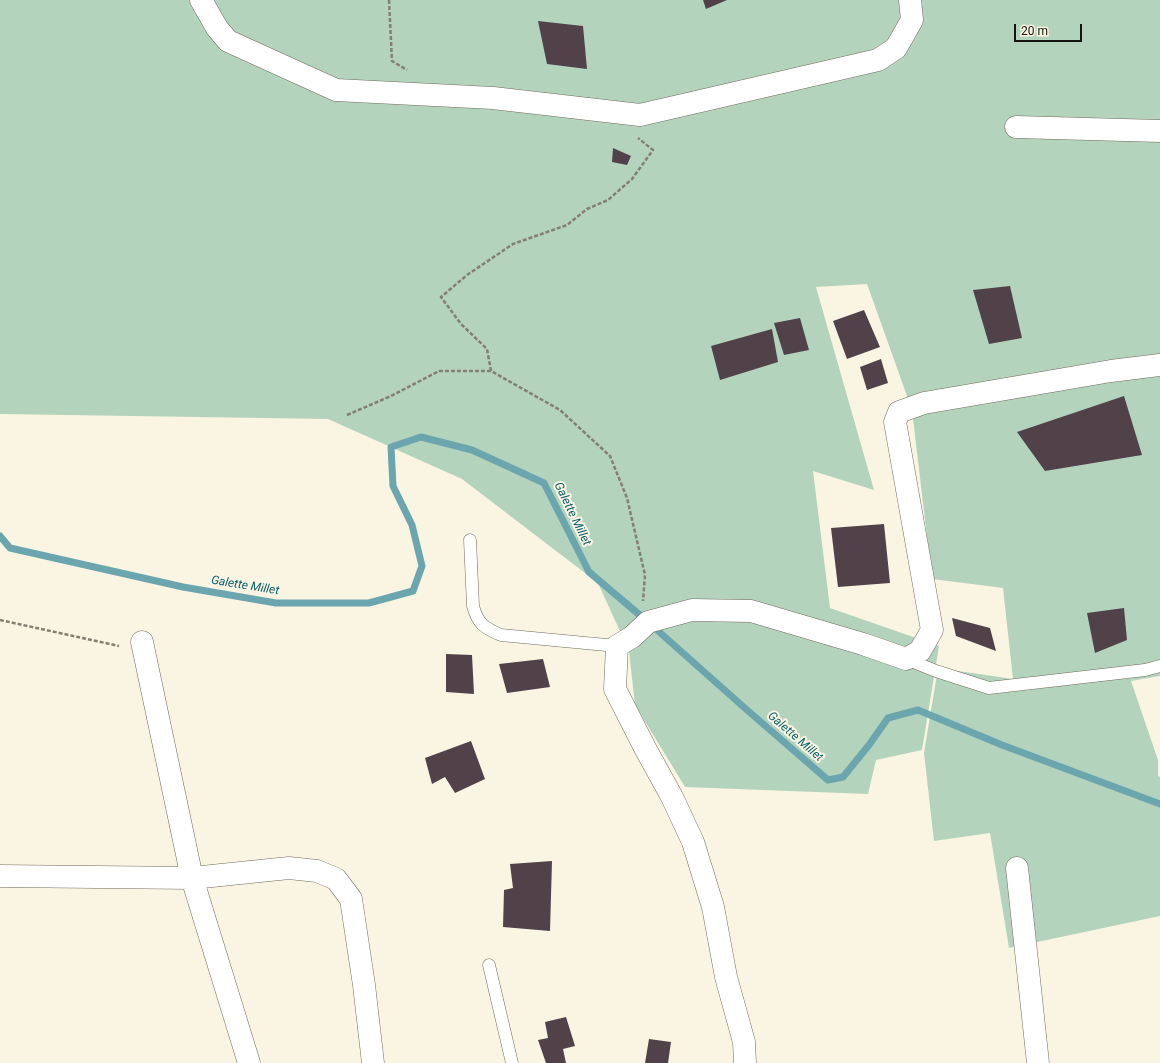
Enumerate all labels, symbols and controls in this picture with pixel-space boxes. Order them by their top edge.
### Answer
scale bar [1016,16,1084,42]
text: 20 m [1021,24,1048,38]
water label: Galette Millet [550,480,594,548]
water label: Galette Millet [210,574,280,598]
water label: Galette Millet [764,709,826,765]

